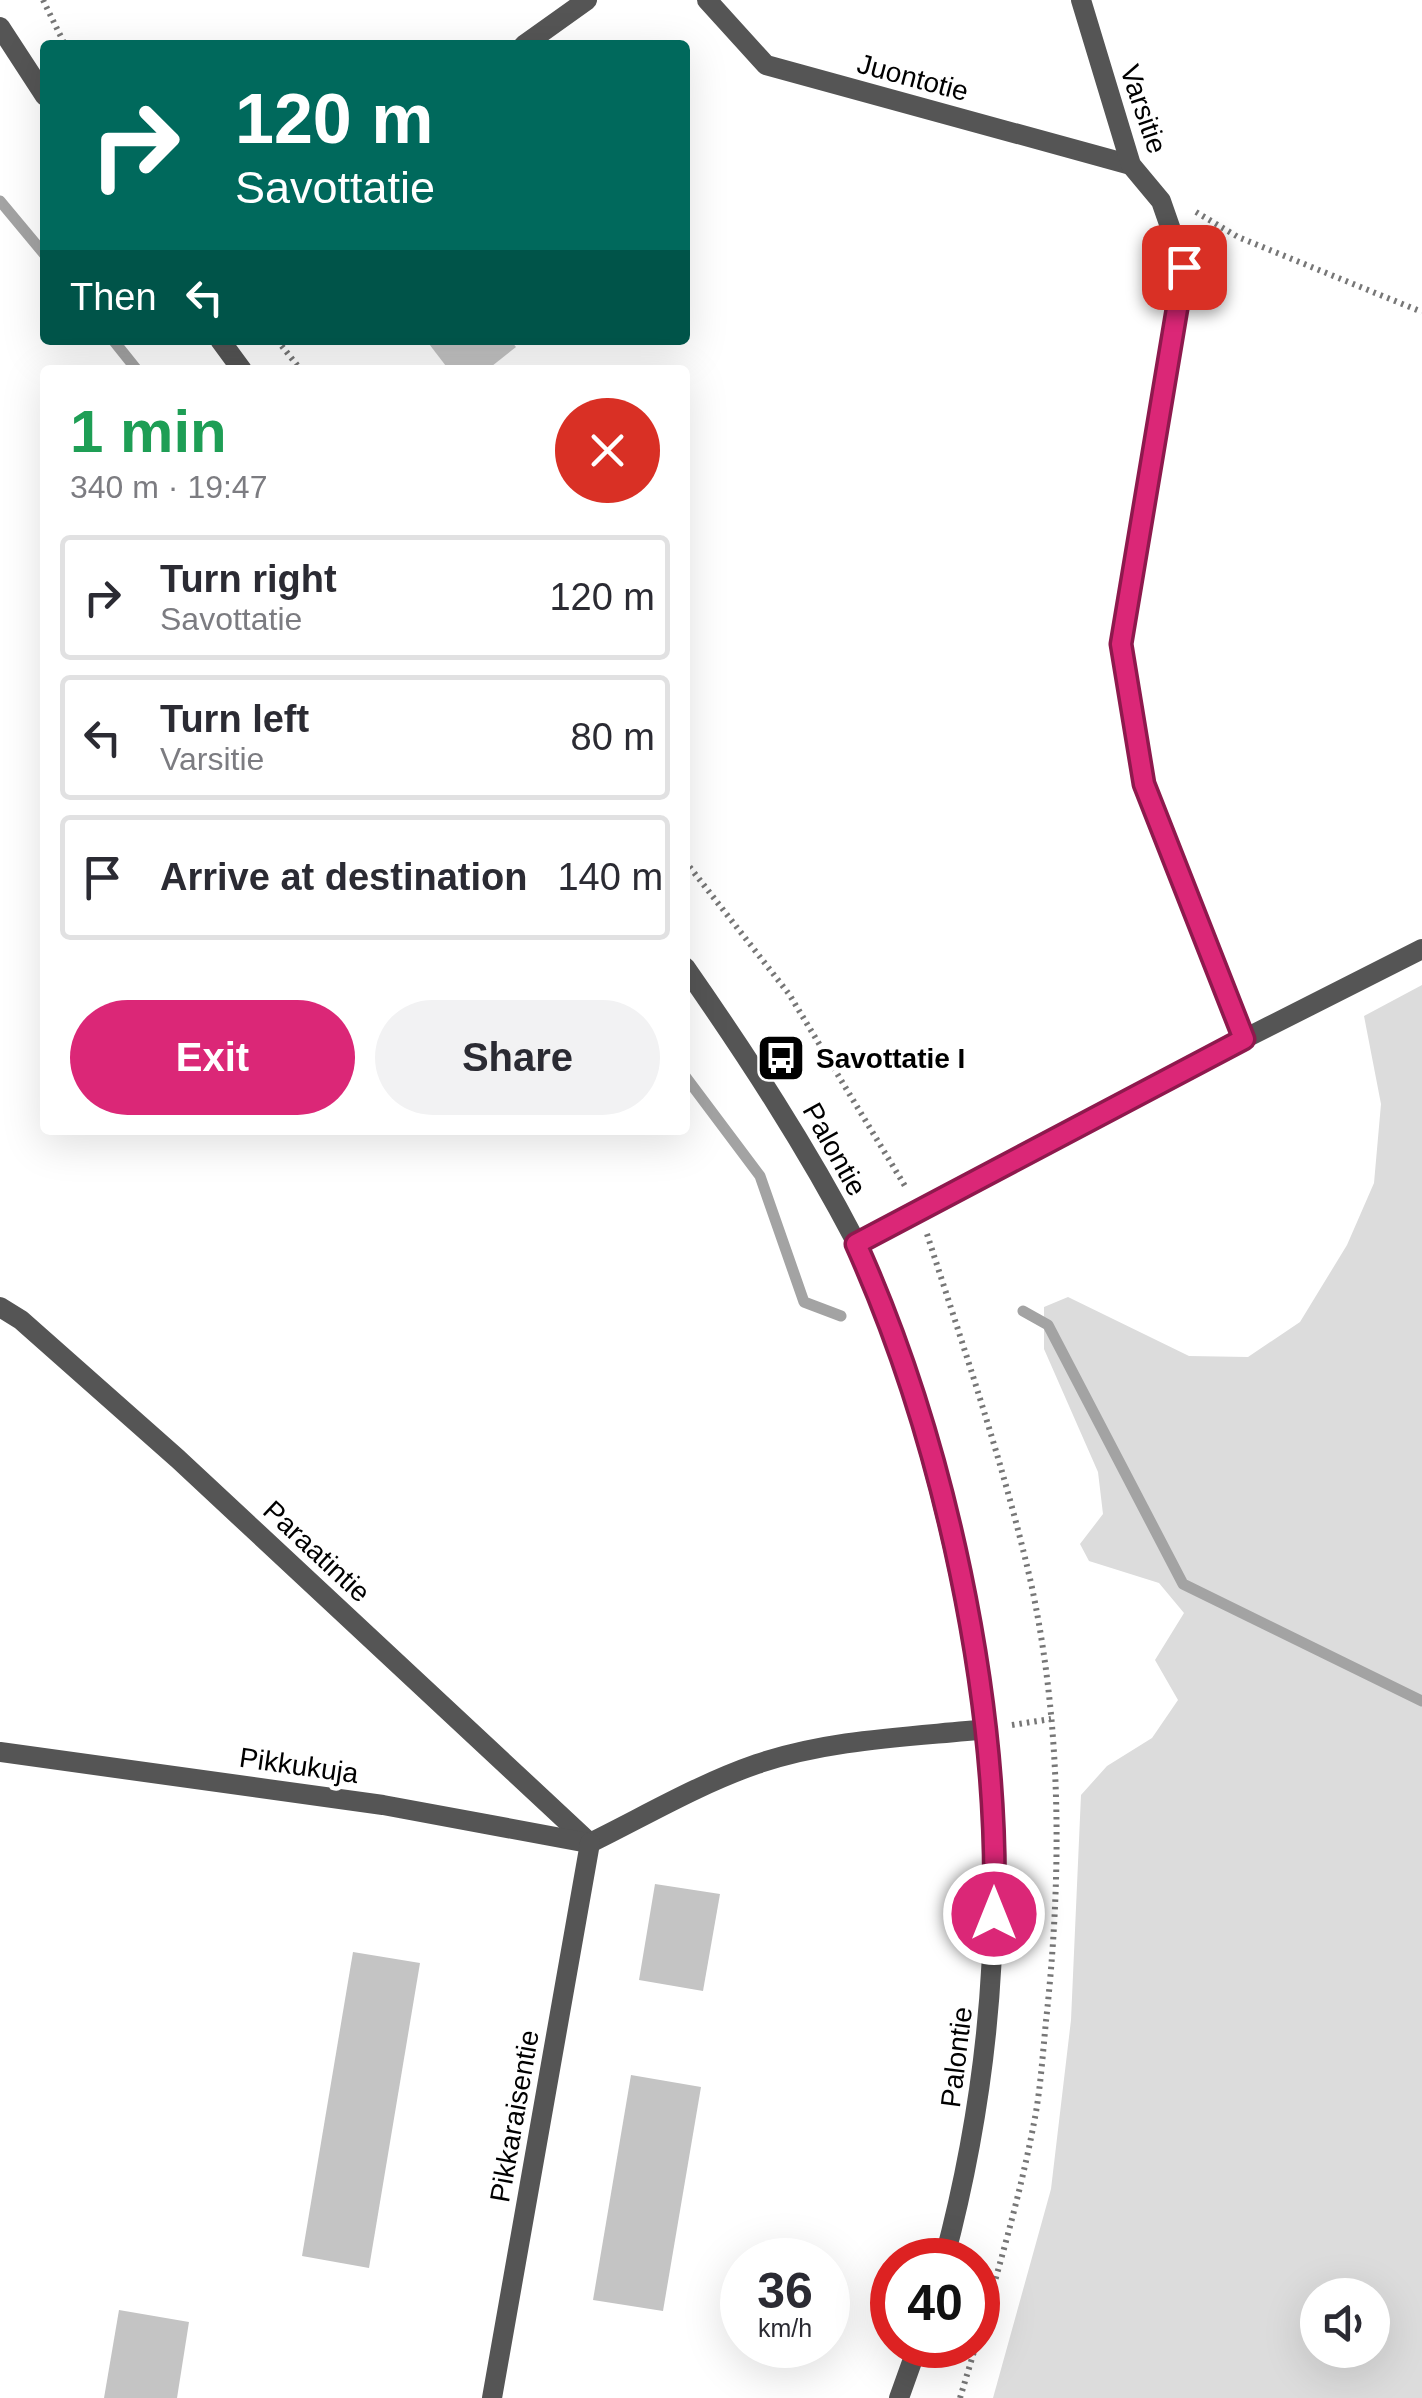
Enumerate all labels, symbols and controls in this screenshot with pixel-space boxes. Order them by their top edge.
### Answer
street label: Juontotie [854,48,972,107]
street label: Varsitie [1114,61,1173,157]
icon: right [70,80,200,210]
text: 120 m [235,80,433,158]
text: Savottatie [235,162,435,213]
pin [1142,225,1227,310]
icon: arrive [1157,240,1212,295]
icon: left [177,270,232,325]
text: Then [70,276,157,318]
text: 1 min [70,398,227,465]
button: close [555,398,660,503]
text: 340 m · 19:47 [70,469,267,505]
text: Turn right [160,558,337,600]
icon: right [75,570,130,625]
text: 120 m [549,576,655,618]
text: Savottatie [160,601,302,637]
text: Turn left [160,698,309,740]
icon: left [75,710,130,765]
text: 80 m [571,716,655,758]
text: Varsitie [160,741,264,777]
icon: arrive [75,850,130,905]
text: Arrive at destination [160,856,527,898]
text: 140 m [557,856,663,898]
button: Exit [70,1000,355,1115]
button: Share [375,1000,660,1115]
bus stop icon: Savottatie I [755,1032,807,1084]
place label: Savottatie I [816,1043,965,1074]
street label: Palontie [796,1097,873,1201]
street label: Paraatintie [257,1494,376,1608]
street label: Pikkukuja [237,1742,361,1789]
position arrow [942,1862,1046,1966]
street label: Palontie [935,2005,978,2109]
street label: Pikkaraisentie [484,2028,545,2205]
speed limit sign: 40 [870,2238,1000,2368]
text: 36 [757,2263,813,2319]
map controls [1300,2278,1390,2368]
button: sound [1300,2278,1390,2368]
text: km/h [758,2314,812,2342]

